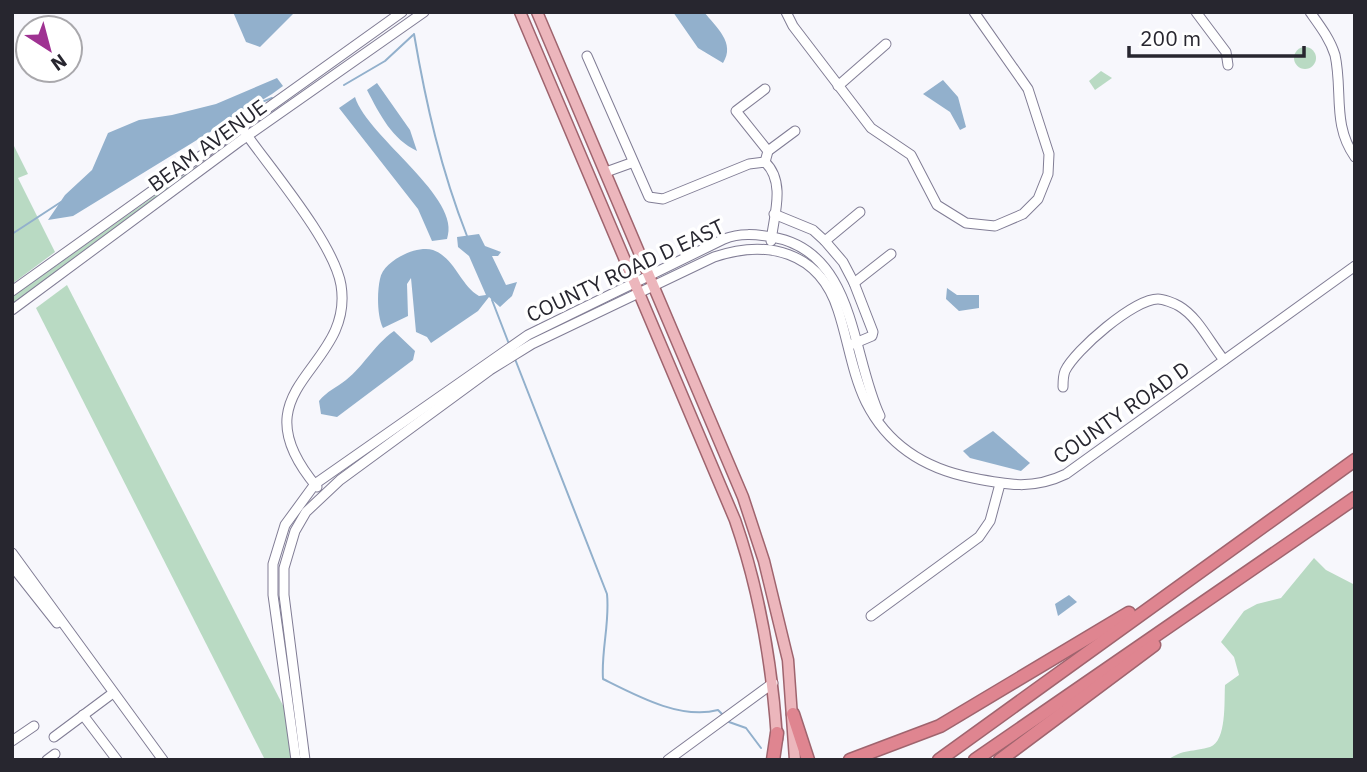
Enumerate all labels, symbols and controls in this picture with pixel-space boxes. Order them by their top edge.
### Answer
north arrow [14,14,84,84]
scale bar [1129,14,1304,58]
text: 200 m [1140,24,1201,52]
text: N [46,49,72,77]
street label: BEAM AVENUE [142,92,272,198]
street label: COUNTY ROAD D EAST [522,212,728,328]
street label: COUNTY ROAD D [1047,354,1195,470]

